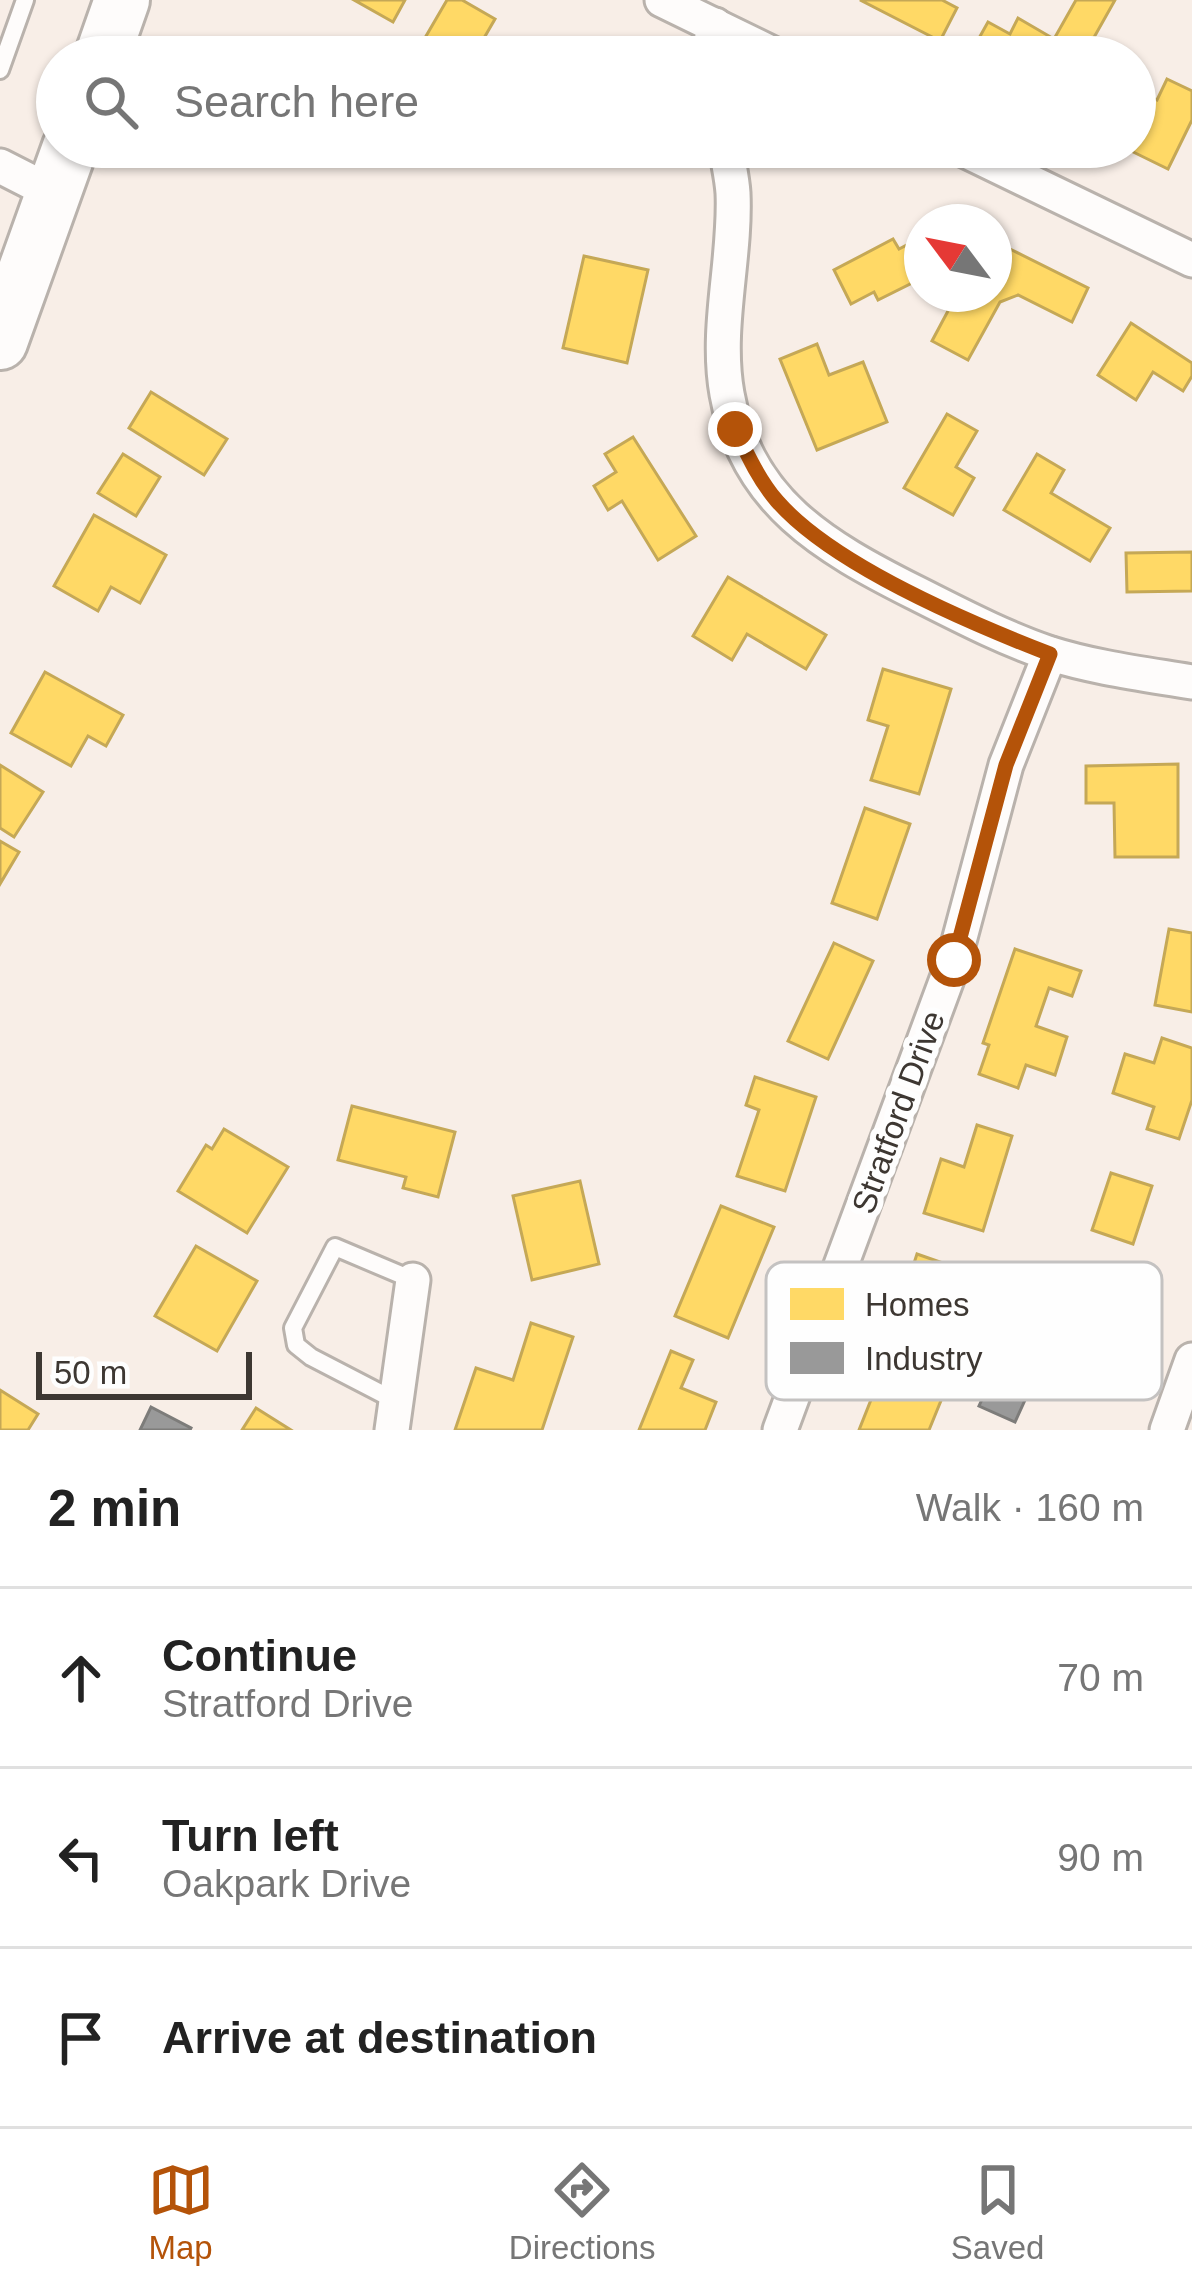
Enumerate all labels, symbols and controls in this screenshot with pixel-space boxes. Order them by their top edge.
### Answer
search box [36,36,1156,168]
icon: search [78,69,144,135]
text: Search here [174,76,419,127]
north arrow [904,204,1012,312]
route end [708,402,762,456]
route start [927,933,981,987]
street label: Stratford Drive [844,1006,952,1218]
legend [766,1262,1162,1400]
text: Homes [865,1286,970,1323]
text: Industry [865,1340,983,1377]
scale bar [36,1346,252,1399]
text: 50 m [54,1354,127,1391]
text: 2 min [48,1480,181,1537]
text: Walk · 160 m [916,1486,1144,1529]
text: Continue [162,1630,357,1681]
icon: ahead [48,1645,114,1711]
text: 70 m [1057,1656,1144,1699]
text: Stratford Drive [162,1682,413,1725]
text: Turn left [162,1810,339,1861]
icon: left [48,1825,114,1891]
text: 90 m [1057,1836,1144,1879]
text: Oakpark Drive [162,1862,411,1905]
icon: arrive [48,2005,114,2071]
text: Arrive at destination [162,2012,597,2063]
tab: Map [148,2157,214,2267]
tab: Directions [509,2157,656,2267]
tab: Saved [951,2157,1044,2267]

